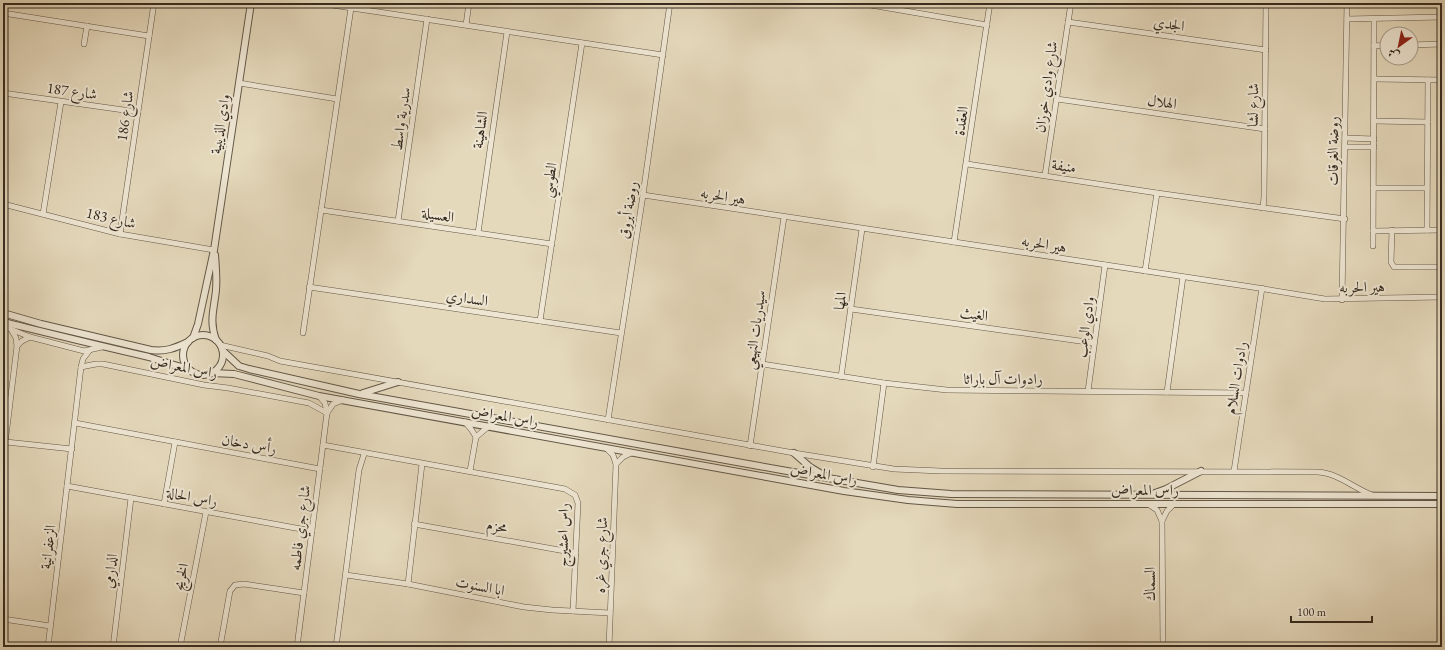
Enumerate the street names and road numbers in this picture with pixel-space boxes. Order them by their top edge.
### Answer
street label: الجدي [1152,12,1186,38]
street label: شارع وادي خوزان [1030,40,1065,135]
street label: شارع 187 [45,78,98,107]
street label: شارع لشا [1243,83,1266,127]
street label: سدرية واسط [387,86,414,152]
street label: شارع 186 [112,90,141,143]
street label: الهلال [1146,90,1178,113]
street label: وادي الذيبية [205,92,237,156]
street label: العقدة [949,105,972,137]
street label: الشاهينة [467,110,492,150]
street label: روضة الغرقات [1323,116,1343,186]
street label: منيفة [1050,154,1078,177]
street label: الطوسي [536,161,566,200]
street label: روضة أبروق [613,180,641,240]
street label: هير الحربه [699,183,747,209]
street label: العسيلة [420,202,456,226]
street label: شارع 183 [83,203,138,236]
street label: هير الحربه [1020,231,1068,257]
street label: هير الحربه [1339,277,1385,297]
street label: السداري [444,285,489,313]
street label: سيدريات النهيعي [740,289,774,371]
street label: المها [829,291,850,311]
street label: وادي الوعب [1071,295,1101,359]
street label: الغيث [959,302,989,325]
street label: رادوات السلام [1220,340,1255,416]
street label: راس المعراض [149,351,219,383]
street label: رادوات آل باراثا [963,369,1043,388]
street label: راس المعراض [470,400,540,432]
street label: رأس دخان [220,428,278,458]
street label: راس المعراض [789,458,859,490]
street label: راس المعراض [1111,480,1179,500]
street label: راس الحالة [164,483,219,510]
street label: شارع جري فاطمه [285,484,318,572]
street label: راس اعشيرج [552,503,577,567]
street label: محزم [484,514,509,541]
street label: شارع جري غره [590,516,615,594]
street label: الزعفرانية [35,524,61,570]
street label: الدارمي [98,552,124,590]
street label: الخريج [169,562,197,593]
street label: السماك [1140,567,1159,601]
street label: ابا السنوت [454,571,506,600]

